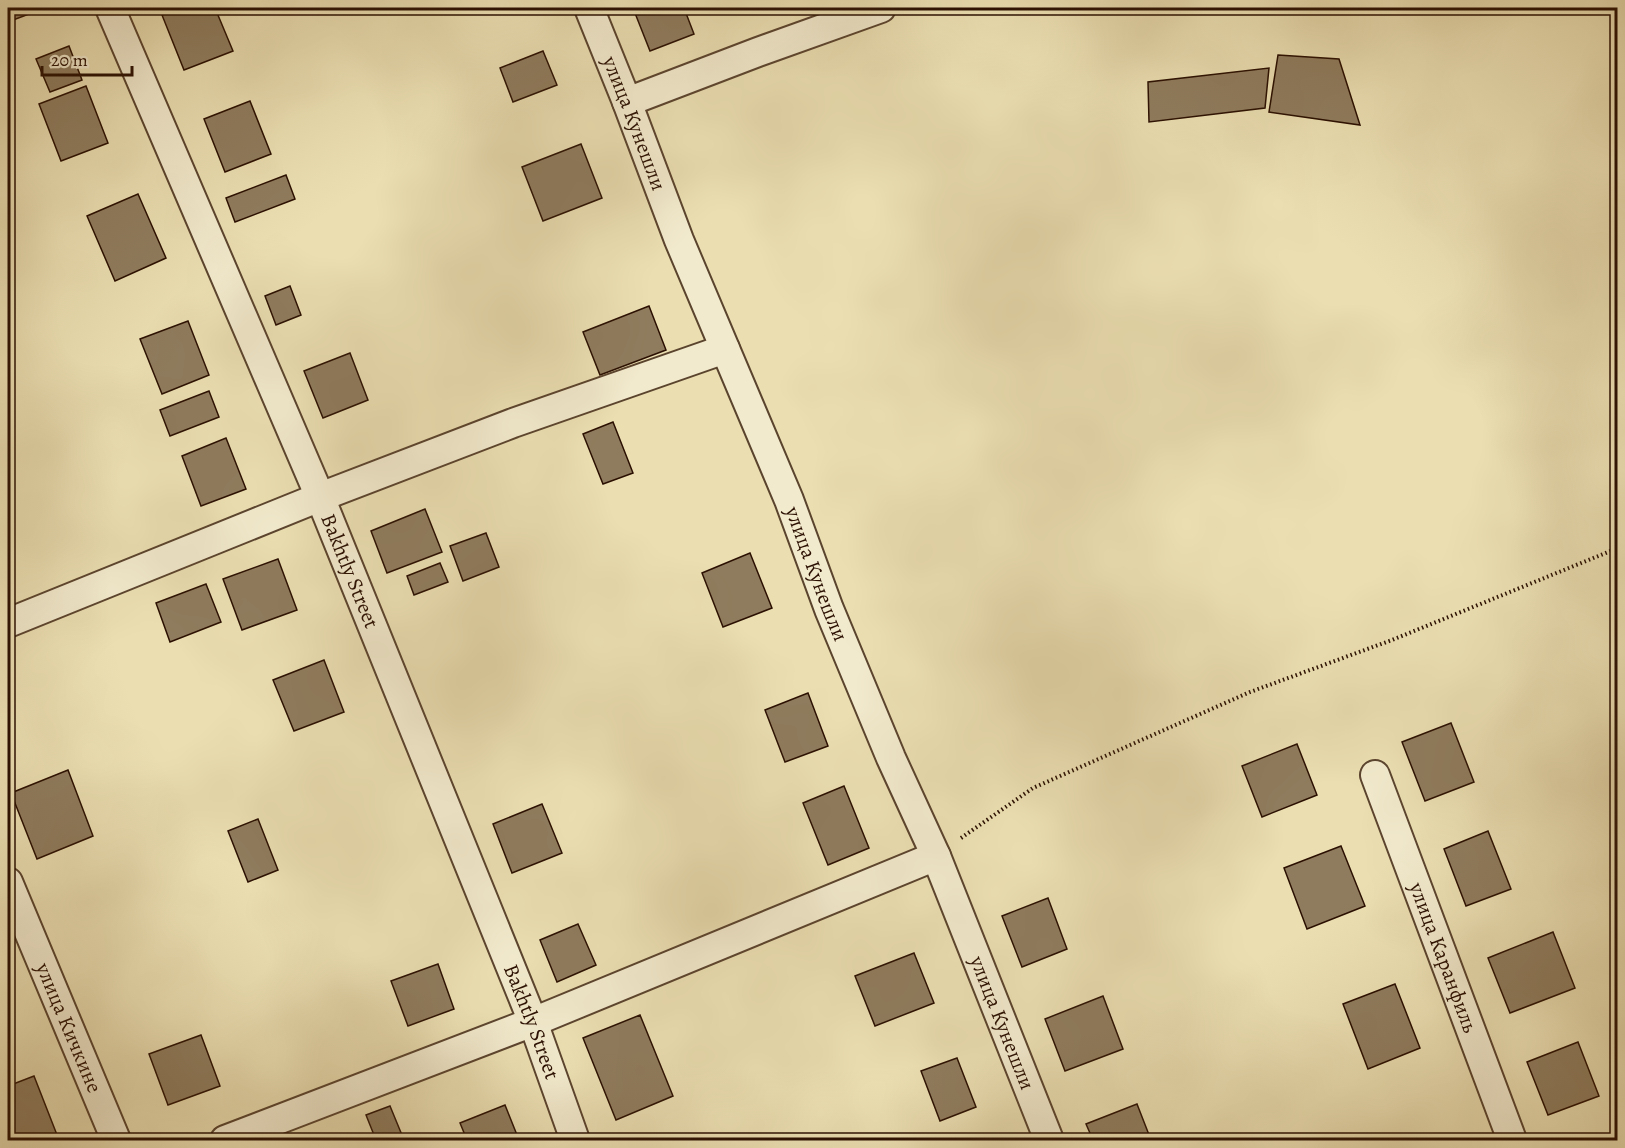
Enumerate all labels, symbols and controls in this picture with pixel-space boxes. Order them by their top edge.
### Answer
scale bar [42,39,132,77]
text: 20 m [51,48,88,72]
street label: улица Кунешли [596,51,673,194]
street label: улица Кунешли [778,502,855,645]
street label: Bakhtly Street [314,509,386,632]
street label: улица Каранфиль [1402,878,1484,1037]
street label: улица Кунешли [963,951,1042,1094]
street label: улица Кичкине [29,957,109,1097]
street label: Bakhtly Street [497,960,566,1083]

